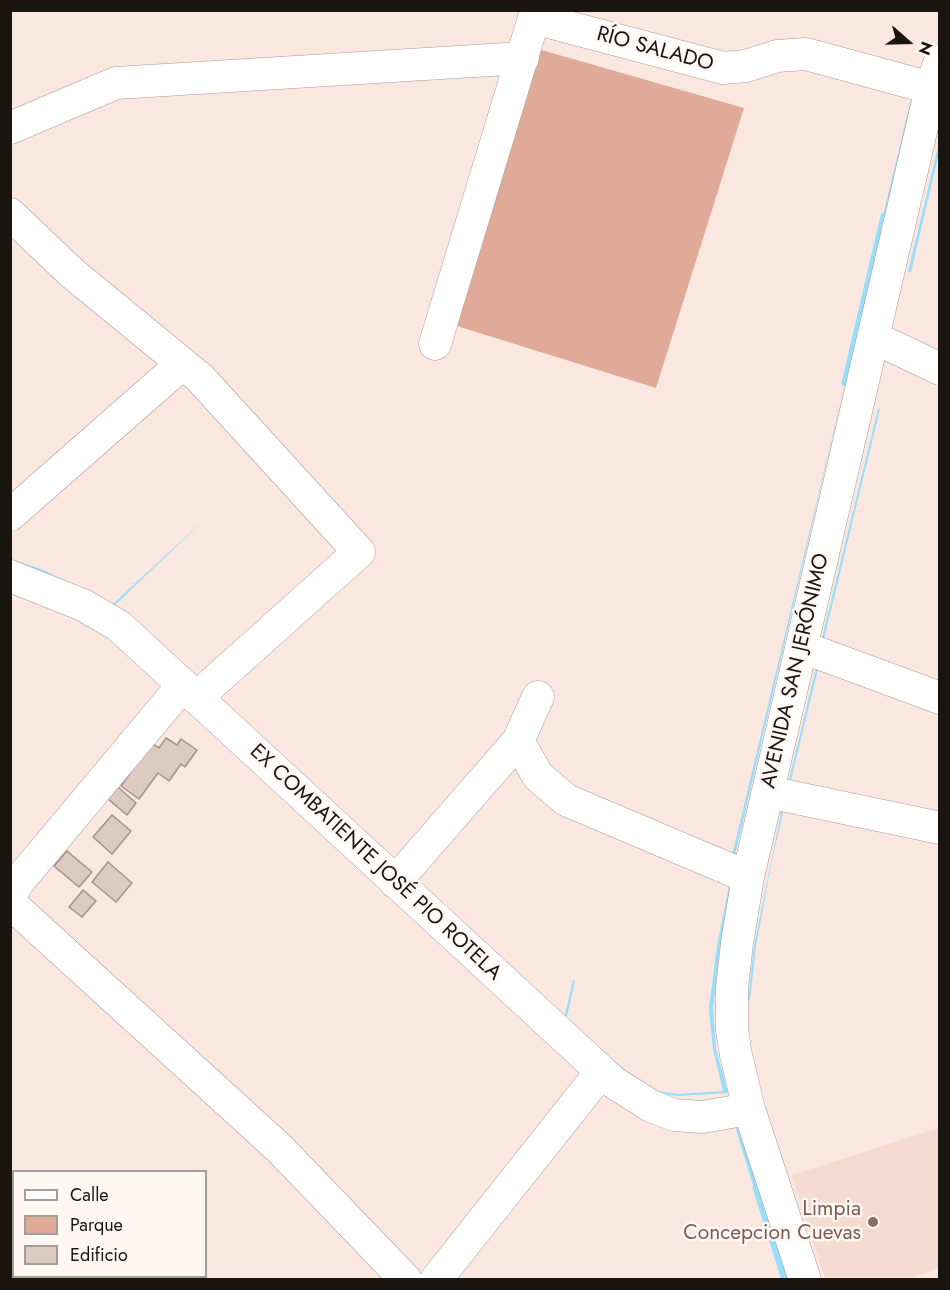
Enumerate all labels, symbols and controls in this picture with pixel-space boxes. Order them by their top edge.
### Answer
north arrow [878,12,938,72]
street label: RÍO SALADO [594,22,716,78]
text: N [912,38,938,58]
street label: AVENIDA SAN JERÓNIMO [757,551,835,791]
street label: EX COMBATIENTE JOSÉ PIO ROTELA [244,740,506,986]
legend [12,1170,207,1278]
text: Calle [70,1182,109,1208]
place label: Limpia Concepcion Cuevas [683,1197,861,1247]
text: Parque [70,1212,123,1238]
marker: Limpia Concepcion Cuevas [866,1215,880,1229]
text: Edificio [70,1242,128,1268]

